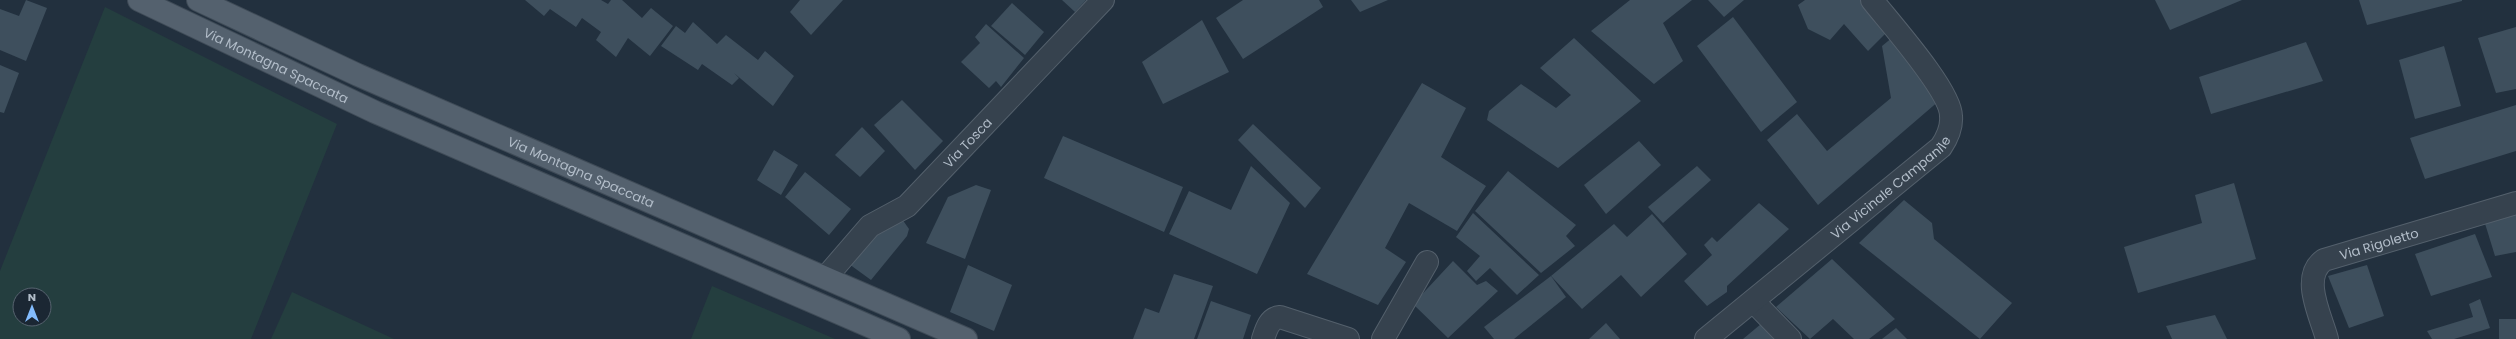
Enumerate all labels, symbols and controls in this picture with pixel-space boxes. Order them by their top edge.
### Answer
street label: Via Montagna Spaccata [200,23,352,108]
street label: Via Tosca [939,113,996,172]
street label: Via Montagna Spaccata [505,132,657,213]
street label: Via Vicinale Campanile [1827,133,1956,244]
street label: Via Rigoletto [2337,223,2421,265]
north arrow [12,287,52,327]
text: N [28,289,36,305]

